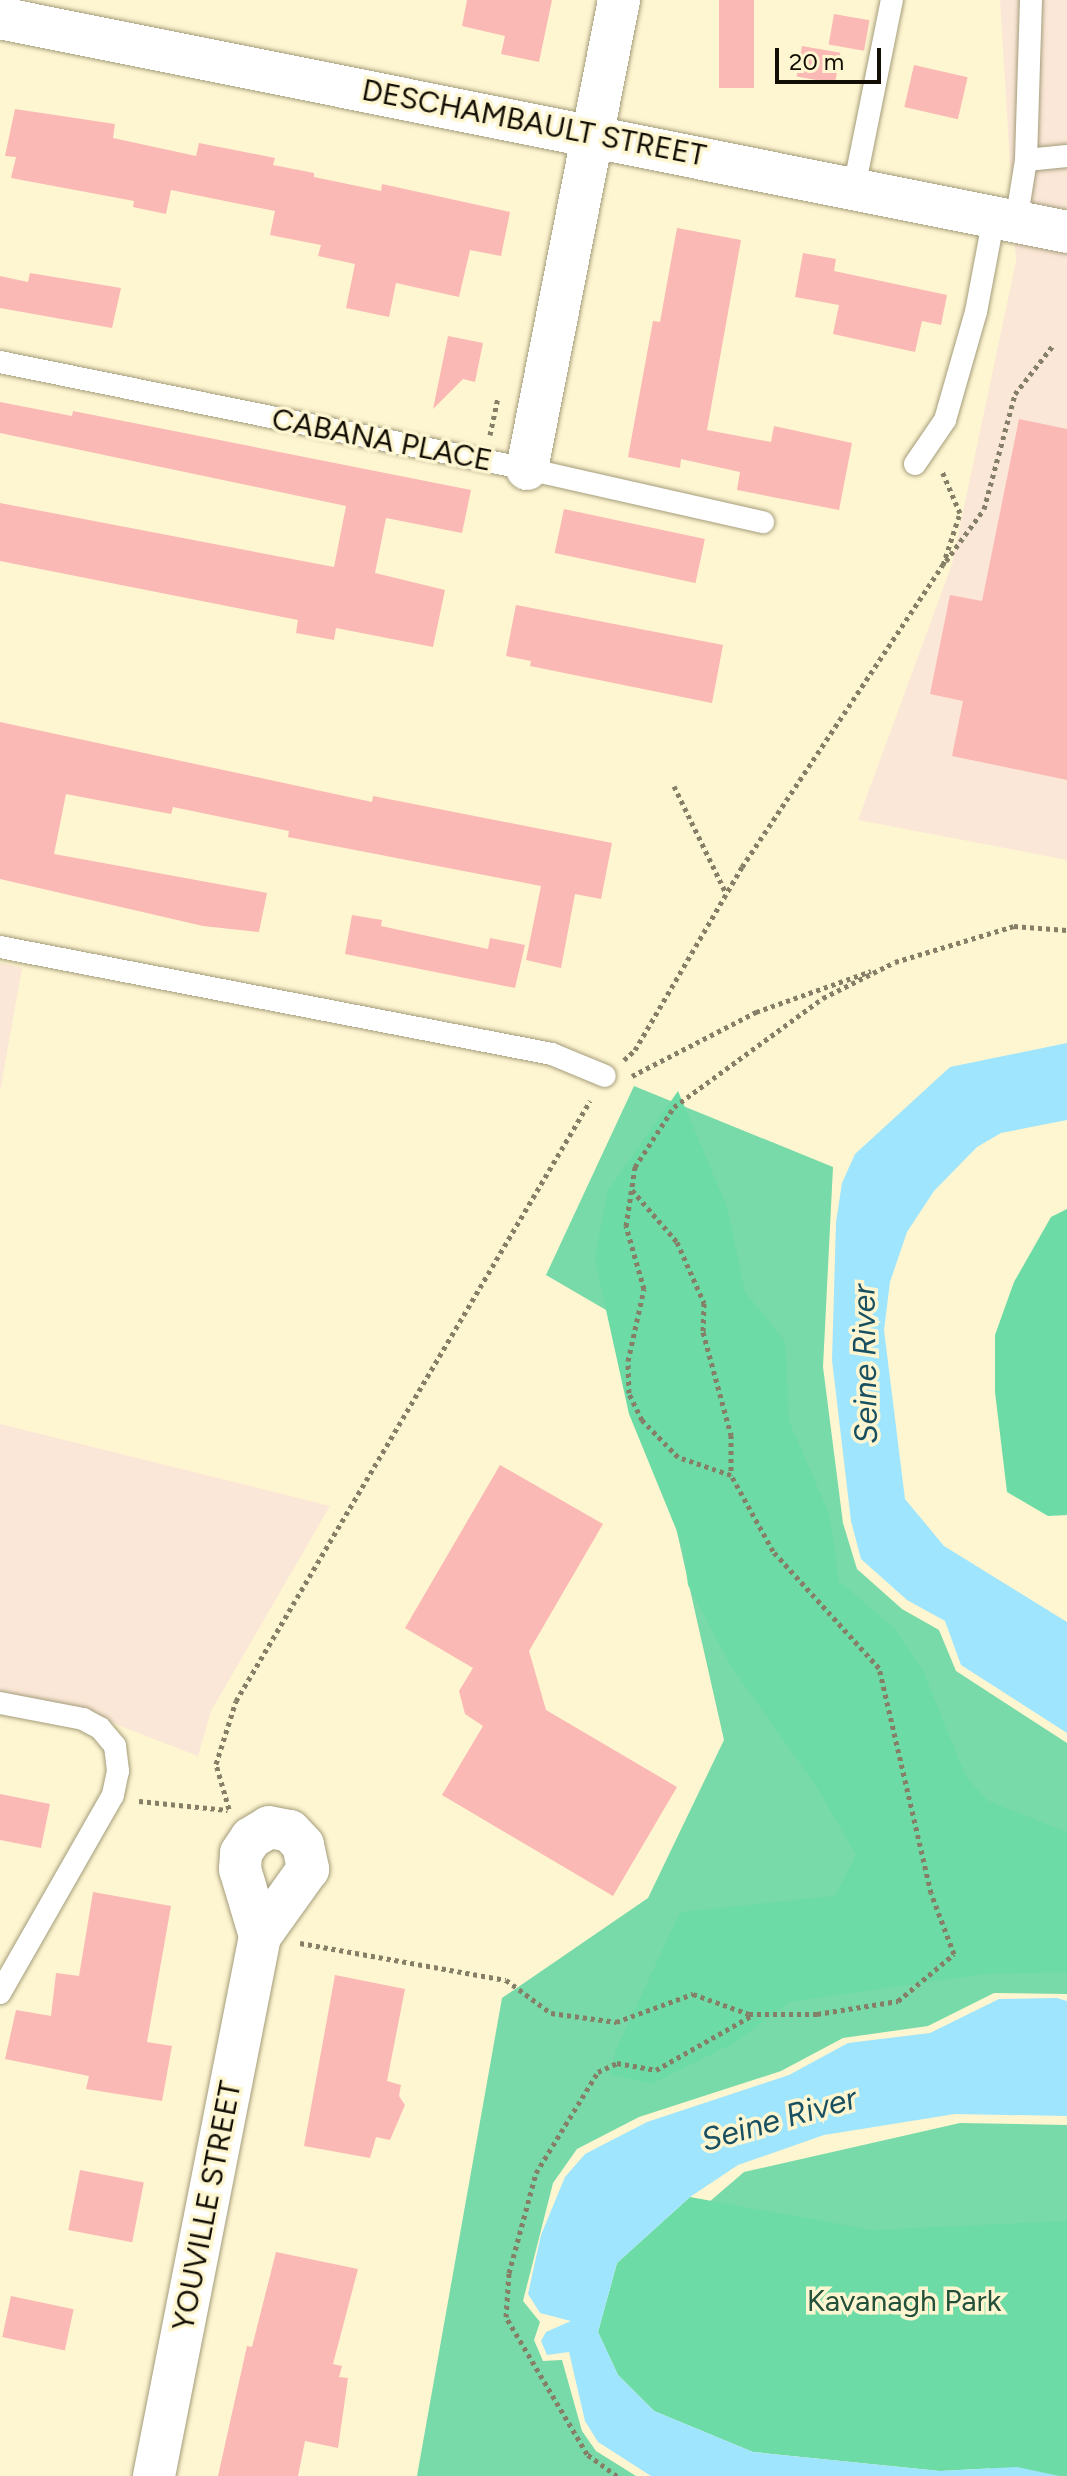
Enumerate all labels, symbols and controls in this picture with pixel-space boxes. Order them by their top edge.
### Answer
scale bar [779,32,885,82]
text: 20 m [789,47,844,76]
street label: DESCHAMBAULT STREET [359,72,709,174]
street label: CABANA PLACE [269,401,495,479]
water label: Seine River [844,1284,886,1444]
street label: YOUVILLE STREET [165,2078,249,2334]
water label: Seine River [697,2078,861,2160]
park label: Kavanagh Park [807,2283,1001,2319]

